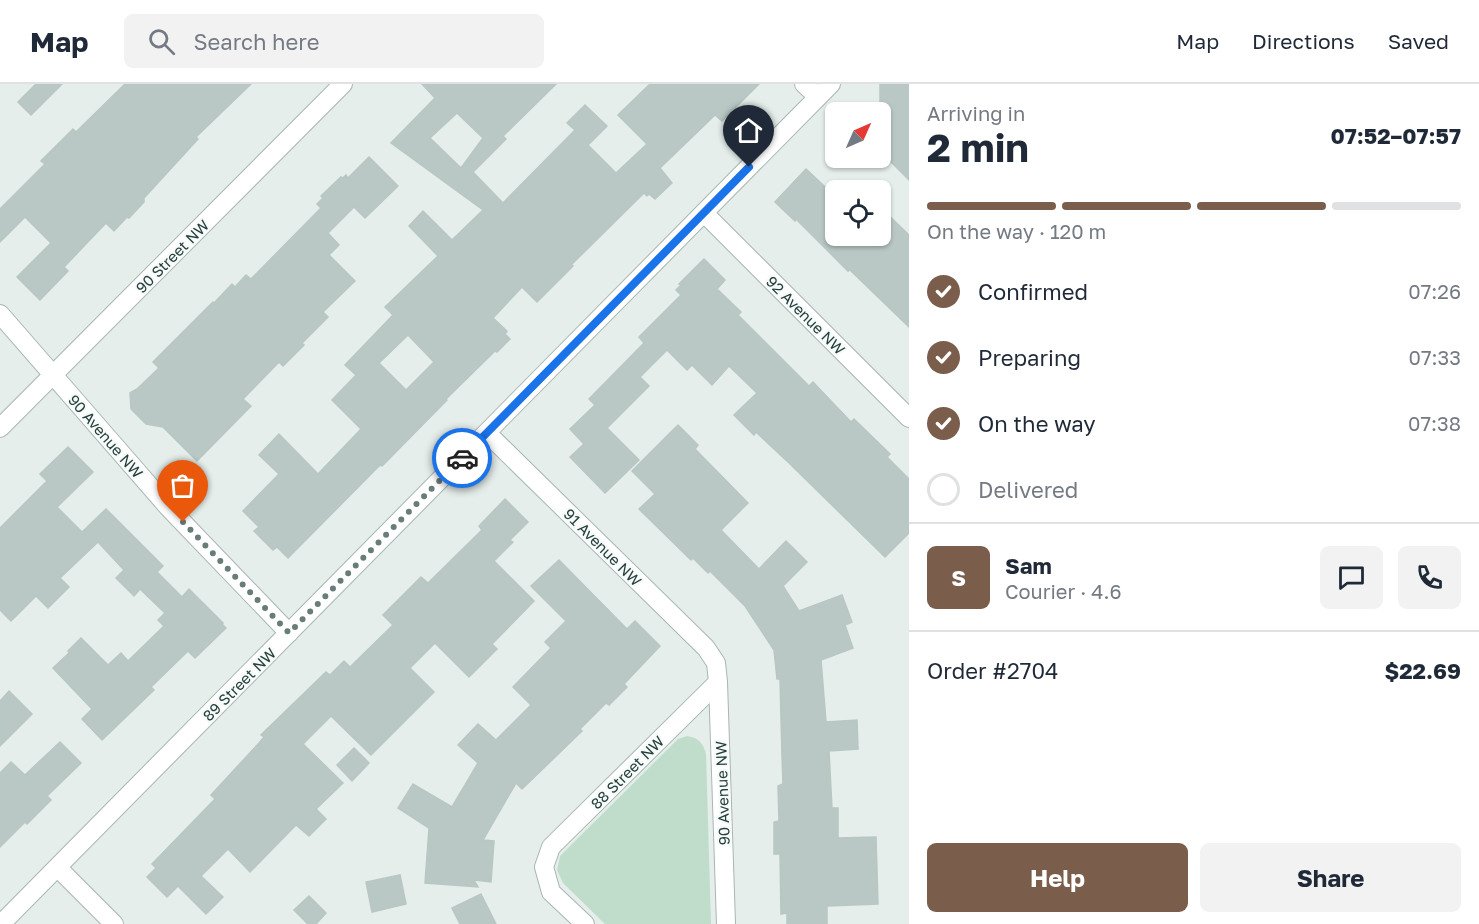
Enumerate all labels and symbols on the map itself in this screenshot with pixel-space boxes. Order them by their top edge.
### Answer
north arrow [825,102,891,168]
pin [723,105,774,167]
street label: 90 Street NW [132,216,212,296]
street label: 92 Avenue NW [763,272,849,358]
street label: 90 Avenue NW [65,391,147,481]
courier [432,428,492,488]
pin [157,460,208,522]
street label: 91 Avenue NW [560,504,646,590]
street label: 89 Street NW [199,644,279,724]
street label: 88 Street NW [587,732,667,812]
street label: 90 Avenue NW [711,740,733,846]

